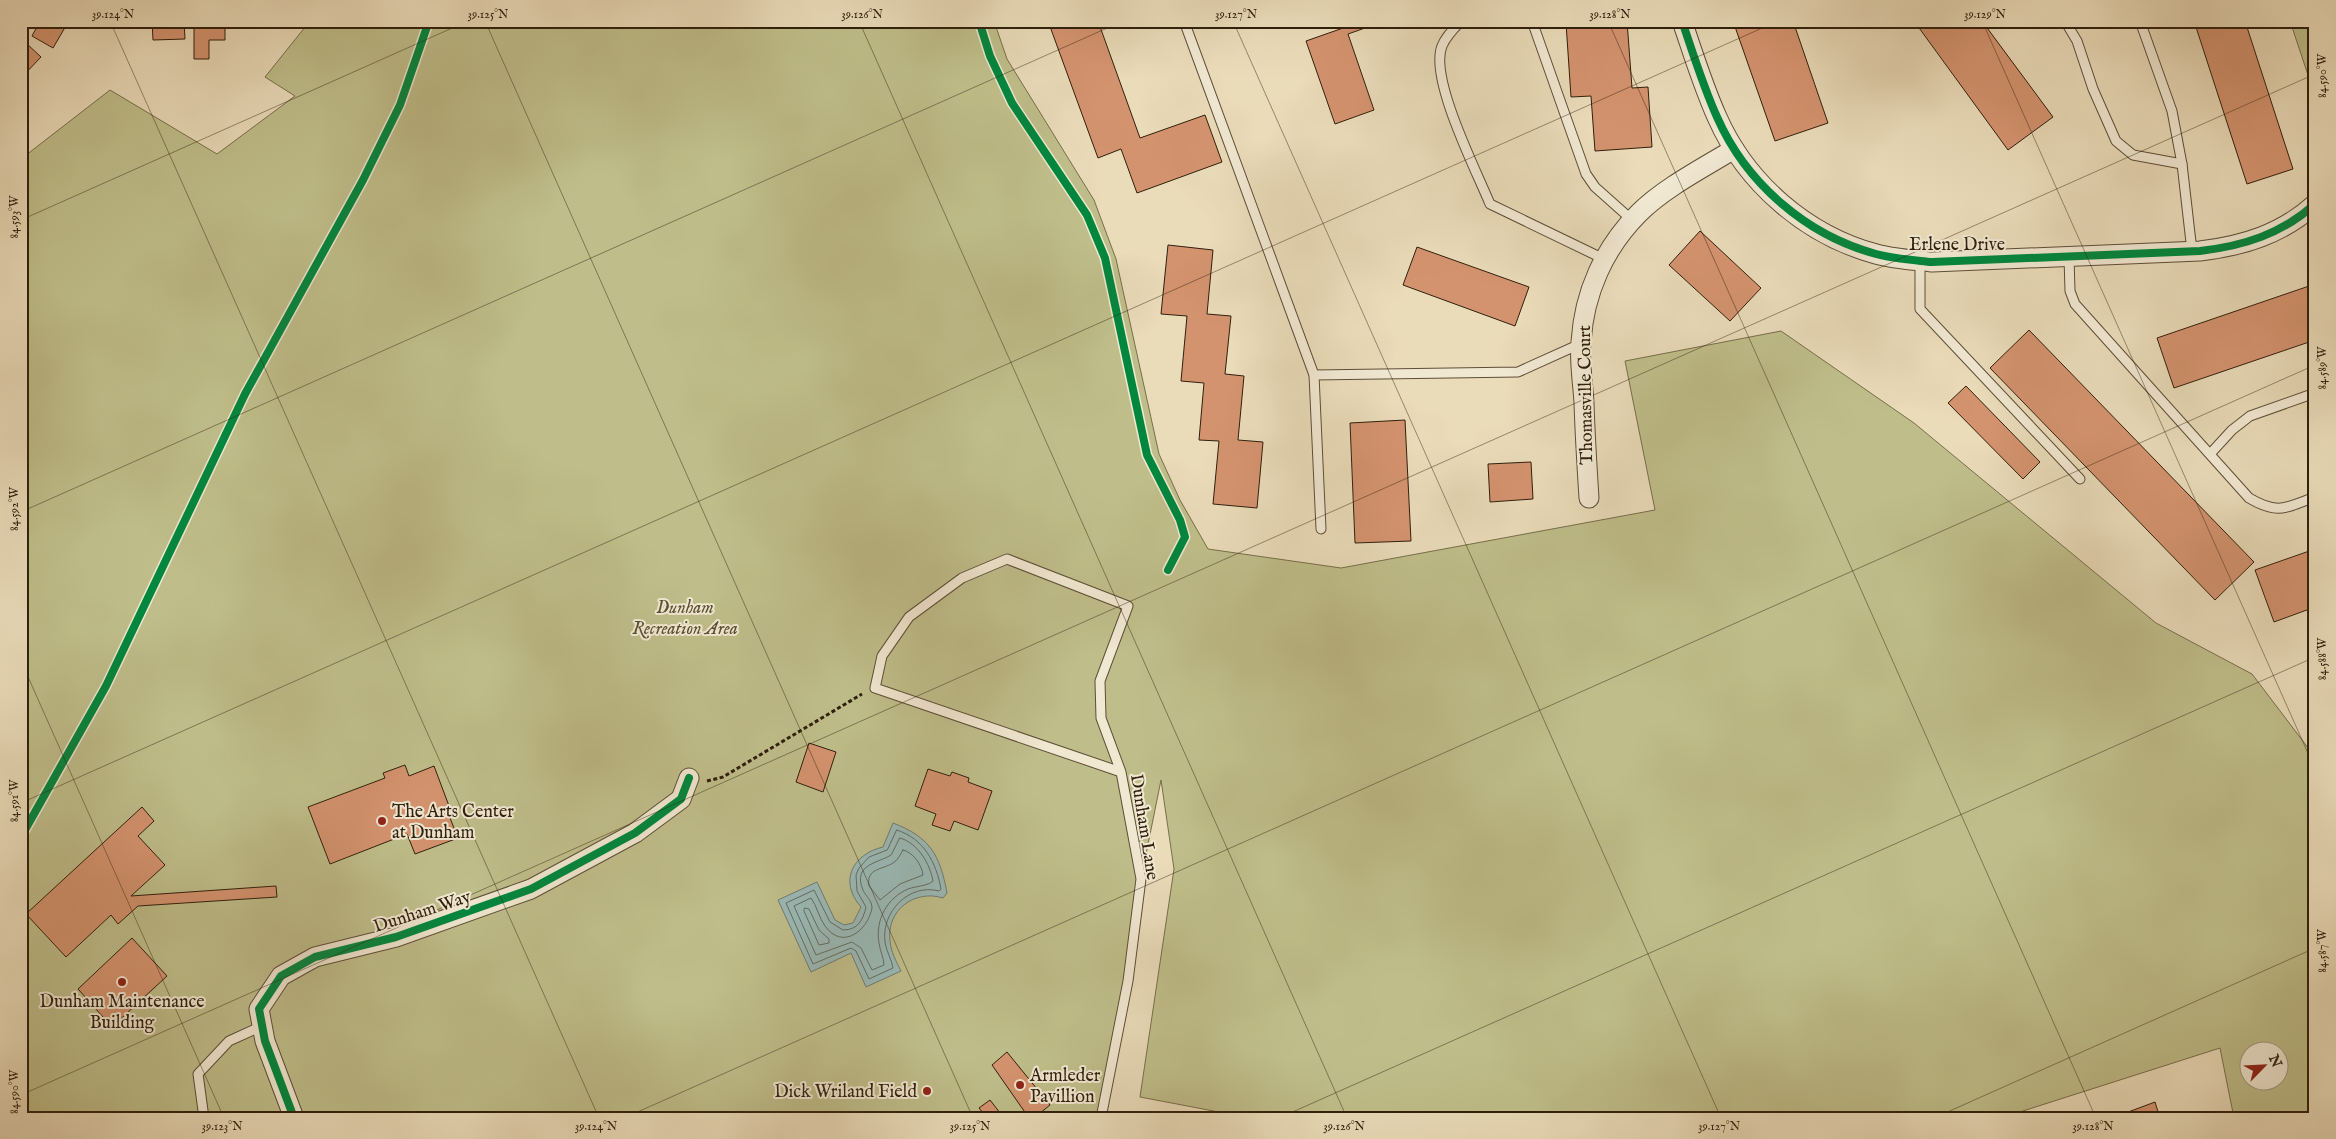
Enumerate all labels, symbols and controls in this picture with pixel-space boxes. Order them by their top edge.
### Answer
text: 39.124°N [92,7,135,22]
text: 39.125°N [468,7,509,22]
text: 39.126°N [841,7,883,22]
text: 39.127°N [1215,7,1258,22]
text: 39.128°N [1589,7,1631,22]
text: 39.129°N [1964,7,2007,22]
text: 84.590°W [2315,53,2330,98]
text: 84.593°W [7,195,22,238]
street label: Erlene Drive [1909,234,2005,257]
street label: Thomasville Court [1574,325,1599,465]
text: 84.589°W [2315,346,2330,389]
text: 84.592°W [7,487,22,531]
park label: Dunham Recreation Area [632,597,738,641]
text: 84.588°W [2315,637,2330,680]
street label: Dunham Lane [1124,773,1163,882]
text: 84.591°W [7,779,22,822]
place label: The Arts Center at Dunham [392,801,514,845]
marker: The Arts Center at Dunham [376,815,388,827]
street label: Dunham Way [371,886,474,939]
text: 84.587°W [2315,929,2330,973]
marker: Dunham Maintenance Building [116,976,128,988]
place label: Dunham Maintenance Building [39,991,205,1035]
north arrow [2238,1042,2288,1092]
text: N [2264,1051,2286,1070]
place label: Armleder Pavillion [1029,1065,1101,1109]
text: 84.590°W [7,1069,22,1114]
marker: Armleder Pavillion [1014,1079,1026,1091]
place label: Dick Wriland Field [774,1081,917,1104]
marker: Dick Wriland Field [921,1085,933,1097]
text: 39.123°N [201,1119,243,1134]
text: 39.124°N [575,1119,618,1134]
text: 39.125°N [950,1119,991,1134]
text: 39.126°N [1323,1119,1365,1134]
text: 39.127°N [1698,1119,1741,1134]
text: 39.128°N [2072,1119,2114,1134]

